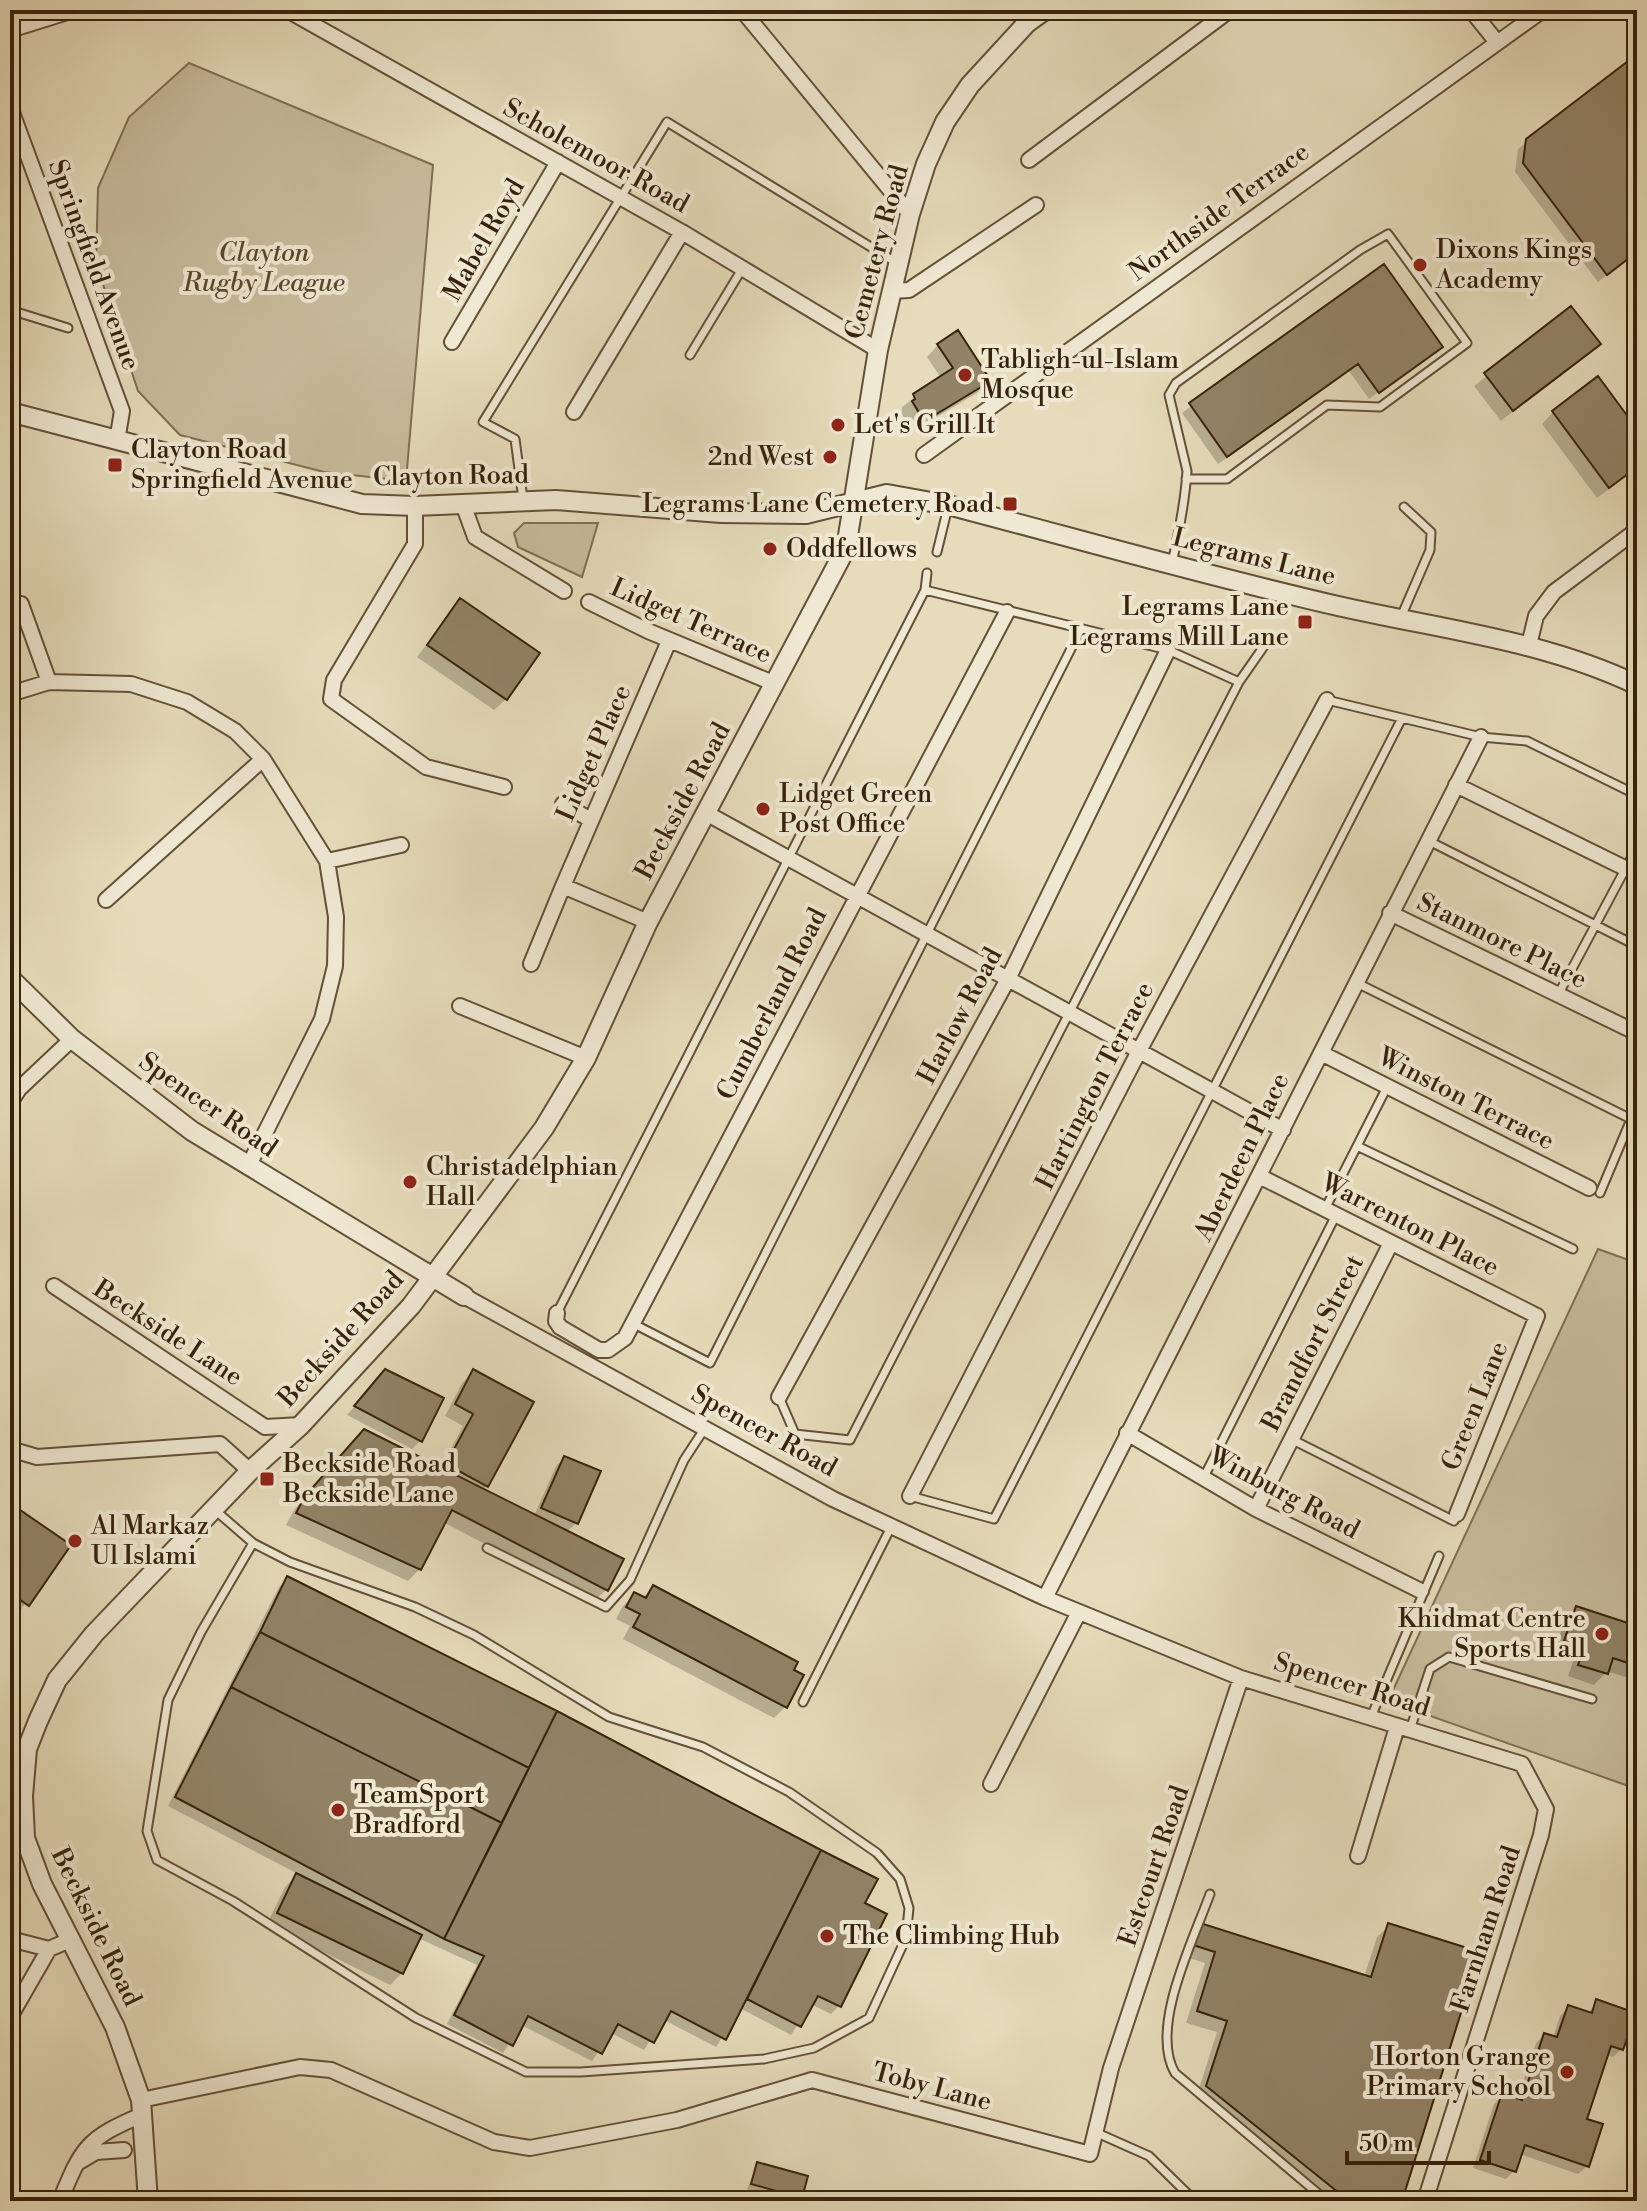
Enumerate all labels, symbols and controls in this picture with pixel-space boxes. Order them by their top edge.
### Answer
street label: Scholemoor Road [497,92,695,220]
street label: Northside Terrace [1123,136,1315,288]
street label: Springfield Avenue [41,155,147,375]
street label: Cemetery Road [838,161,916,343]
street label: Mabel Royd [436,173,532,307]
place label: Dixons Kings Academy [1435,234,1592,296]
park label: Clayton Rugby League [182,237,345,299]
marker: Dixons Kings Academy [1411,256,1429,274]
place label: Tabligh-ul-Islam Mosque [981,344,1179,406]
marker: Tabligh-ul-Islam Mosque [956,366,974,384]
place label: Let's Grill It [854,409,995,441]
marker: Let's Grill It [829,416,847,434]
place label: Clayton Road Springfield Avenue [131,434,353,496]
place label: 2nd West [708,441,814,473]
marker: 2nd West [821,448,839,466]
marker: Clayton Road Springfield Avenue [106,456,124,474]
street label: Clayton Road [373,459,529,493]
place label: Legrams Lane Cemetery Road [642,488,994,520]
marker: Legrams Lane Cemetery Road [1001,495,1019,513]
street label: Legrams Lane [1169,521,1339,593]
place label: Oddfellows [786,533,917,565]
marker: Oddfellows [761,540,779,558]
street label: Lidget Terrace [606,571,776,671]
place label: Legrams Lane Legrams Mill Lane [1069,591,1289,653]
marker: Legrams Lane Legrams Mill Lane [1296,613,1314,631]
street label: Lidget Place [550,680,638,826]
street label: Beckside Road [628,717,738,886]
place label: Lidget Green Post Office [779,778,932,840]
marker: Lidget Green Post Office [754,800,772,818]
street label: Stanmore Place [1412,886,1592,996]
street label: Cumberland Road [710,903,834,1105]
street label: Harlow Road [911,942,1009,1090]
street label: Hartington Terrace [1029,977,1161,1195]
street label: Winston Terrace [1371,1040,1560,1157]
street label: Spencer Road [133,1046,284,1165]
street label: Aberdeen Place [1187,1068,1297,1247]
place label: Christadelphian Hall [426,1151,617,1213]
street label: Warrenton Place [1315,1166,1504,1284]
marker: Christadelphian Hall [401,1173,419,1191]
street label: Brandfort Street [1254,1250,1371,1437]
street label: Beckside Road [271,1264,411,1415]
street label: Beckside Lane [87,1272,249,1393]
street label: Green Lane [1435,1337,1515,1475]
street label: Spencer Road [686,1378,843,1484]
street label: Winburg Road [1202,1439,1365,1546]
place label: Beckside Road Beckside Lane [282,1448,456,1510]
marker: Beckside Road Beckside Lane [258,1470,276,1488]
place label: Al Markaz Ul Islami [90,1510,209,1572]
marker: Al Markaz Ul Islami [66,1532,84,1550]
place label: Khidmat Centre Sports Hall [1398,1603,1586,1665]
marker: Khidmat Centre Sports Hall [1593,1625,1611,1643]
street label: Spencer Road [1270,1646,1434,1724]
place label: TeamSport Bradford [353,1779,485,1841]
street label: Estcourt Road [1112,1781,1197,1951]
marker: TeamSport Bradford [329,1801,347,1819]
street label: Beckside Road [43,1841,148,2012]
street label: Farnham Road [1444,1842,1528,2016]
place label: The Climbing Hub [843,1920,1060,1952]
marker: The Climbing Hub [818,1927,836,1945]
place label: Horton Grange Primary School [1367,2041,1551,2103]
street label: Toby Lane [869,2056,995,2118]
marker: Horton Grange Primary School [1558,2063,1576,2081]
scale bar [1347,2115,1489,2165]
text: 50 m [1359,2129,1414,2159]

